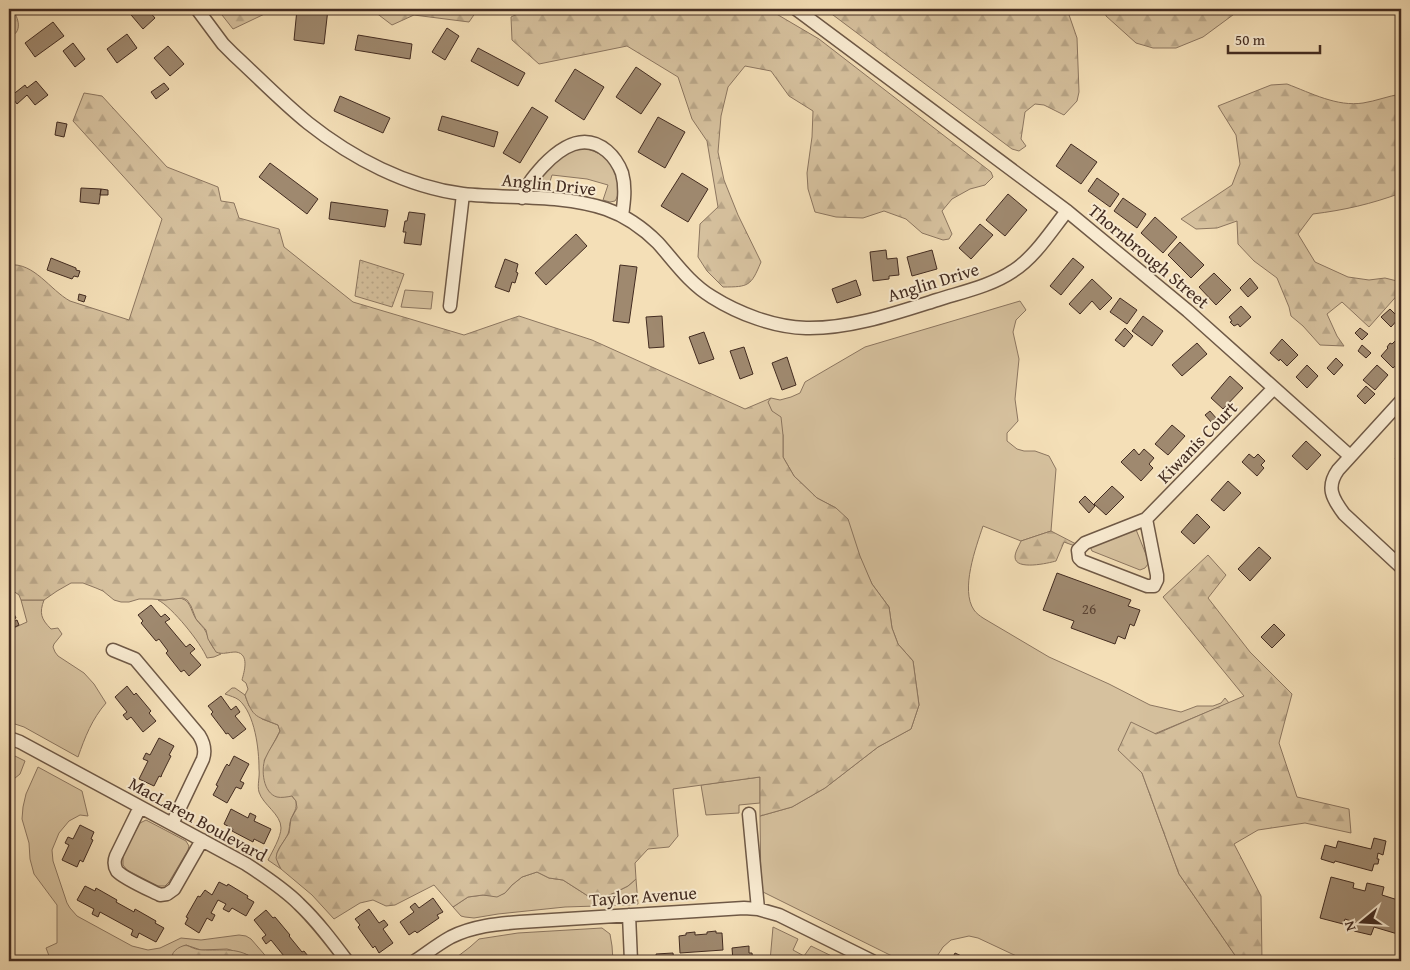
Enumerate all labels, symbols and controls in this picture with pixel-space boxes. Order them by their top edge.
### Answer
scale bar [1228,22,1320,54]
text: 50 m [1235,29,1266,50]
street label: Anglin Drive [501,166,597,202]
street label: Thornbrough Street [1083,197,1216,315]
street label: Anglin Drive [884,255,982,309]
street label: Kiwanis Court [1151,394,1244,489]
house number: 26 [1082,598,1096,619]
street label: MacLaren Boulevard [124,770,273,869]
street label: Taylor Avenue [588,879,698,913]
north arrow [1338,898,1388,948]
text: N [1338,918,1361,934]

